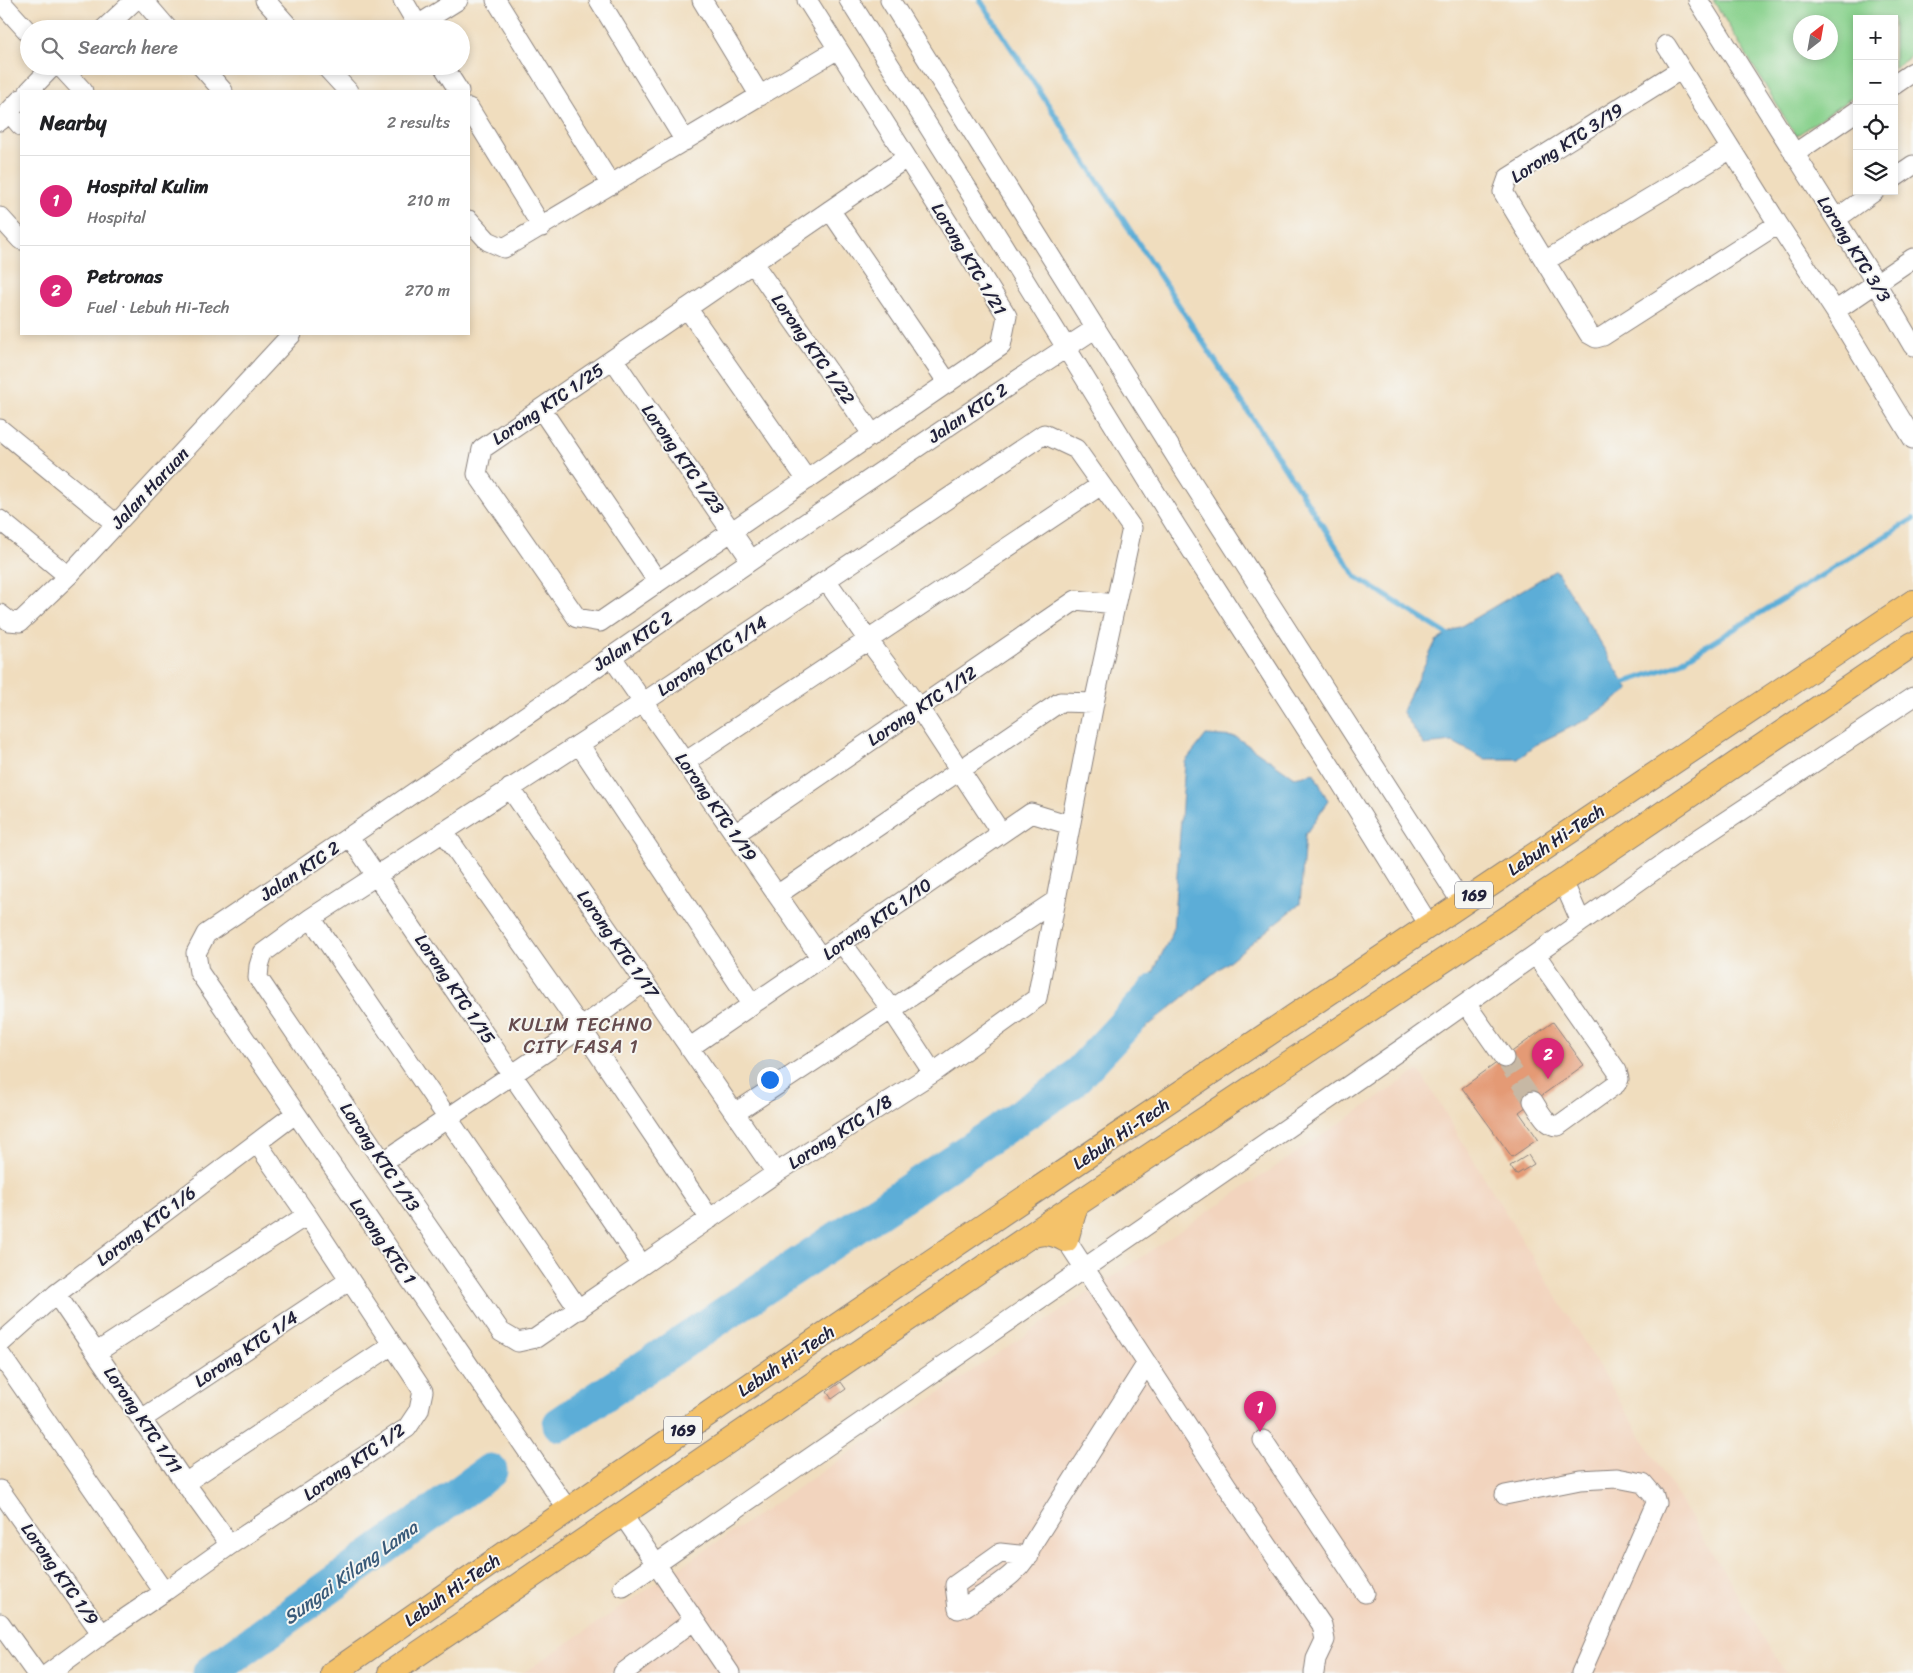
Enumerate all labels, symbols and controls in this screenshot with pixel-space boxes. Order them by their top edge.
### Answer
north arrow [1793,15,1838,60]
map controls [1853,15,1898,195]
button: + [1853,15,1898,60]
search box [20,20,470,75]
text: Search here [78,31,178,64]
icon: search [38,34,66,62]
button: − [1853,60,1898,105]
street label: Lorong KTC 3/19 [1504,94,1630,192]
text: Nearby [40,104,106,142]
button: locate [1853,105,1898,150]
text: 2 results [387,108,450,137]
button: layers [1853,150,1898,195]
text: Hospital Kulim [87,170,209,203]
text: 1 [53,186,59,215]
text: 210 m [407,186,450,215]
street label: Lorong KTC 3/3 [1808,189,1900,309]
street label: Lorong KTC 1/21 [923,196,1016,322]
text: Hospital [87,203,146,232]
text: Petronas [87,260,163,293]
text: 2 [51,276,61,305]
text: 270 m [405,276,450,305]
street label: Lorong KTC 1/22 [763,287,863,411]
text: Fuel · Lebuh Hi-Tech [87,293,229,322]
street label: Lorong KTC 1/25 [485,354,611,454]
street label: Jalan KTC 2 [920,374,1015,452]
street label: Lorong KTC 1/23 [633,397,733,521]
street label: Jalan Haruan [102,439,197,538]
street label: Jalan KTC 2 [585,602,680,680]
street label: Lorong KTC 1/14 [650,607,774,705]
street label: Lorong KTC 1/12 [860,657,984,755]
street label: Lorong KTC 1/19 [666,745,766,869]
street label: Lebuh Hi-Tech [1501,795,1611,885]
street label: Jalan KTC 2 [252,832,347,910]
street label: Lorong KTC 1/10 [815,869,939,969]
road number: 169 [1455,882,1493,908]
street label: Lorong KTC 1/17 [568,883,669,1007]
street label: Lorong KTC 1/15 [406,927,504,1051]
district label: KULIM TECHNO CITY FASA 1 [509,1008,653,1063]
pin: 2 [1532,1038,1564,1079]
your location [757,1067,783,1093]
street label: Lorong KTC 1/8 [781,1086,899,1178]
street label: Lebuh Hi-Tech [1066,1089,1176,1179]
street label: Lorong KTC 1/13 [331,1096,429,1219]
street label: Lorong KTC 1/6 [89,1177,203,1275]
street label: Lorong KTC 1 [341,1191,425,1291]
street label: Lorong KTC 1/4 [187,1302,305,1396]
street label: Lebuh Hi-Tech [731,1316,841,1406]
street label: Lorong KTC 1/11 [95,1359,191,1481]
pin: 1 [1244,1391,1276,1432]
street label: Lorong KTC 1/2 [296,1415,412,1509]
road number: 169 [664,1416,702,1444]
water label: Sungai Kilang Lama [276,1511,426,1633]
street label: Lorong KTC 1/9 [12,1516,108,1632]
street label: Lebuh Hi-Tech [397,1545,507,1635]

